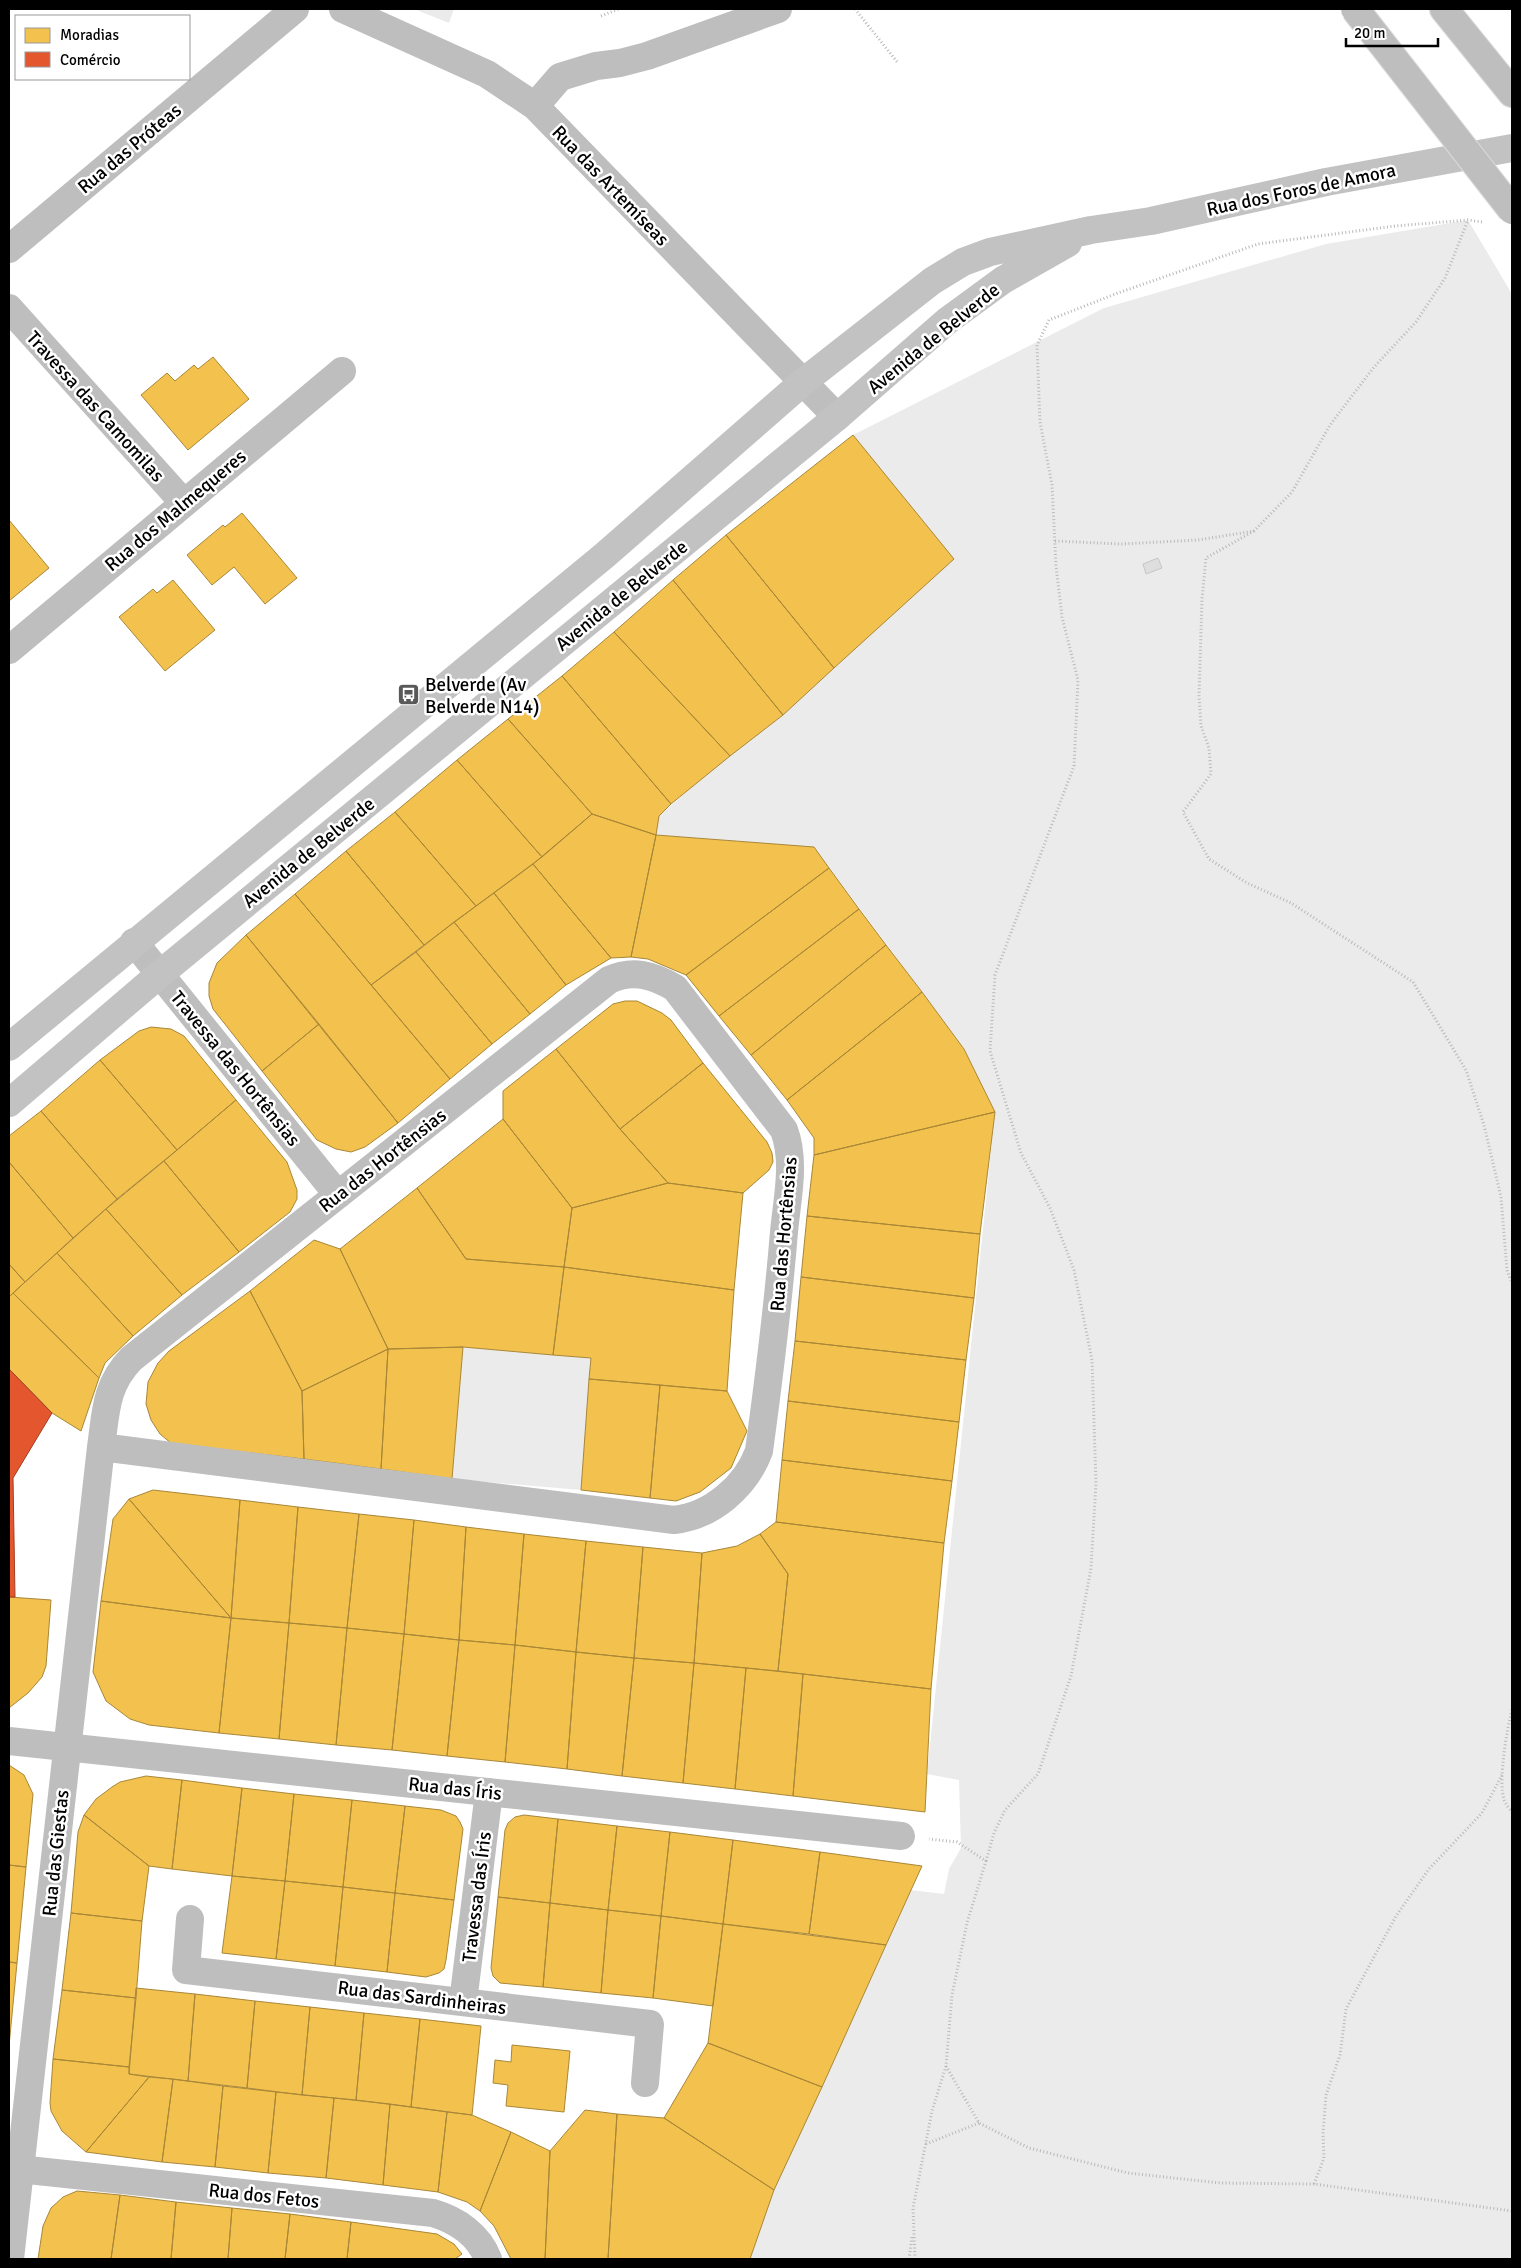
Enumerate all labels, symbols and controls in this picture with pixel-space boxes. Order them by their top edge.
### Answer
legend [15,15,190,80]
scale bar [1346,15,1438,47]
text: 20 m [1354,24,1385,42]
text: Moradias [60,26,119,44]
text: Comércio [60,51,121,69]
street label: Rua das Próteas [73,98,186,199]
street label: Rua das Artemíseas [547,120,674,251]
street label: Rua dos Foros de Amora [1204,158,1398,222]
street label: Avenida de Belverde [863,278,1005,399]
street label: Travessa das Camomilas [21,326,169,487]
street label: Rua dos Malmequeres [100,445,251,577]
street label: Avenida de Belverde [551,535,693,656]
place label: Belverde (Av Belverde N14) [425,673,540,719]
bus stop icon: Belverde (Av Belverde N14) [397,683,421,707]
street label: Avenida de Belverde [238,792,380,913]
street label: Travessa das Hortênsias [165,986,305,1151]
street label: Rua das Hortênsias [314,1104,451,1218]
street label: Rua das Hortênsias [765,1156,803,1312]
street label: Rua das Íris [407,1772,503,1806]
street label: Rua das Giestas [37,1789,75,1918]
street label: Travessa das Íris [457,1830,497,1964]
street label: Rua das Sardinheiras [336,1976,508,2020]
street label: Rua dos Fetos [207,2178,320,2214]

